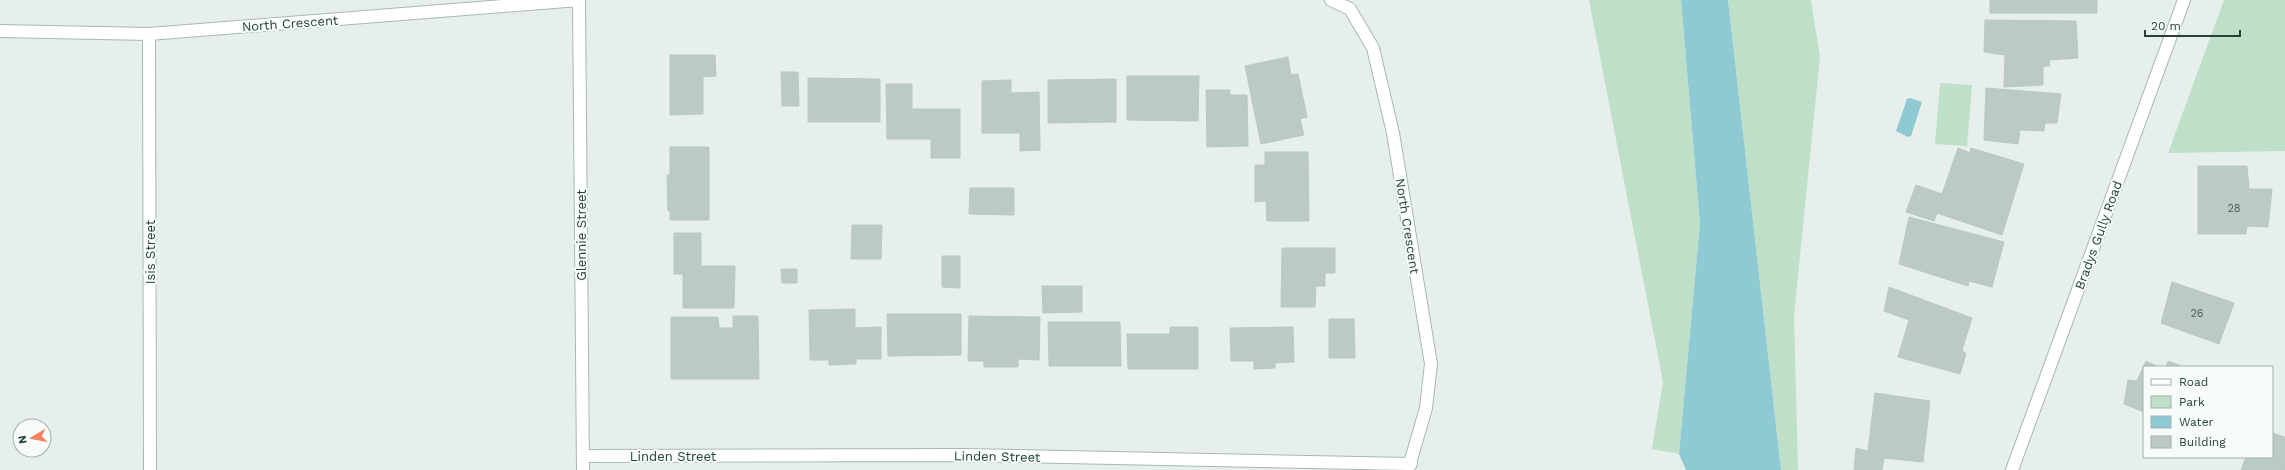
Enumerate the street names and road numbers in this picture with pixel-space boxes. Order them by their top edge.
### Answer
street label: North Crescent [241,13,339,34]
street label: North Crescent [1393,177,1423,276]
street label: Bradys Gully Road [2072,179,2125,292]
street label: Glennie Street [574,189,589,281]
street label: Isis Street [143,219,158,284]
street label: Linden Street [954,448,1041,465]
street label: Linden Street [630,449,717,464]

